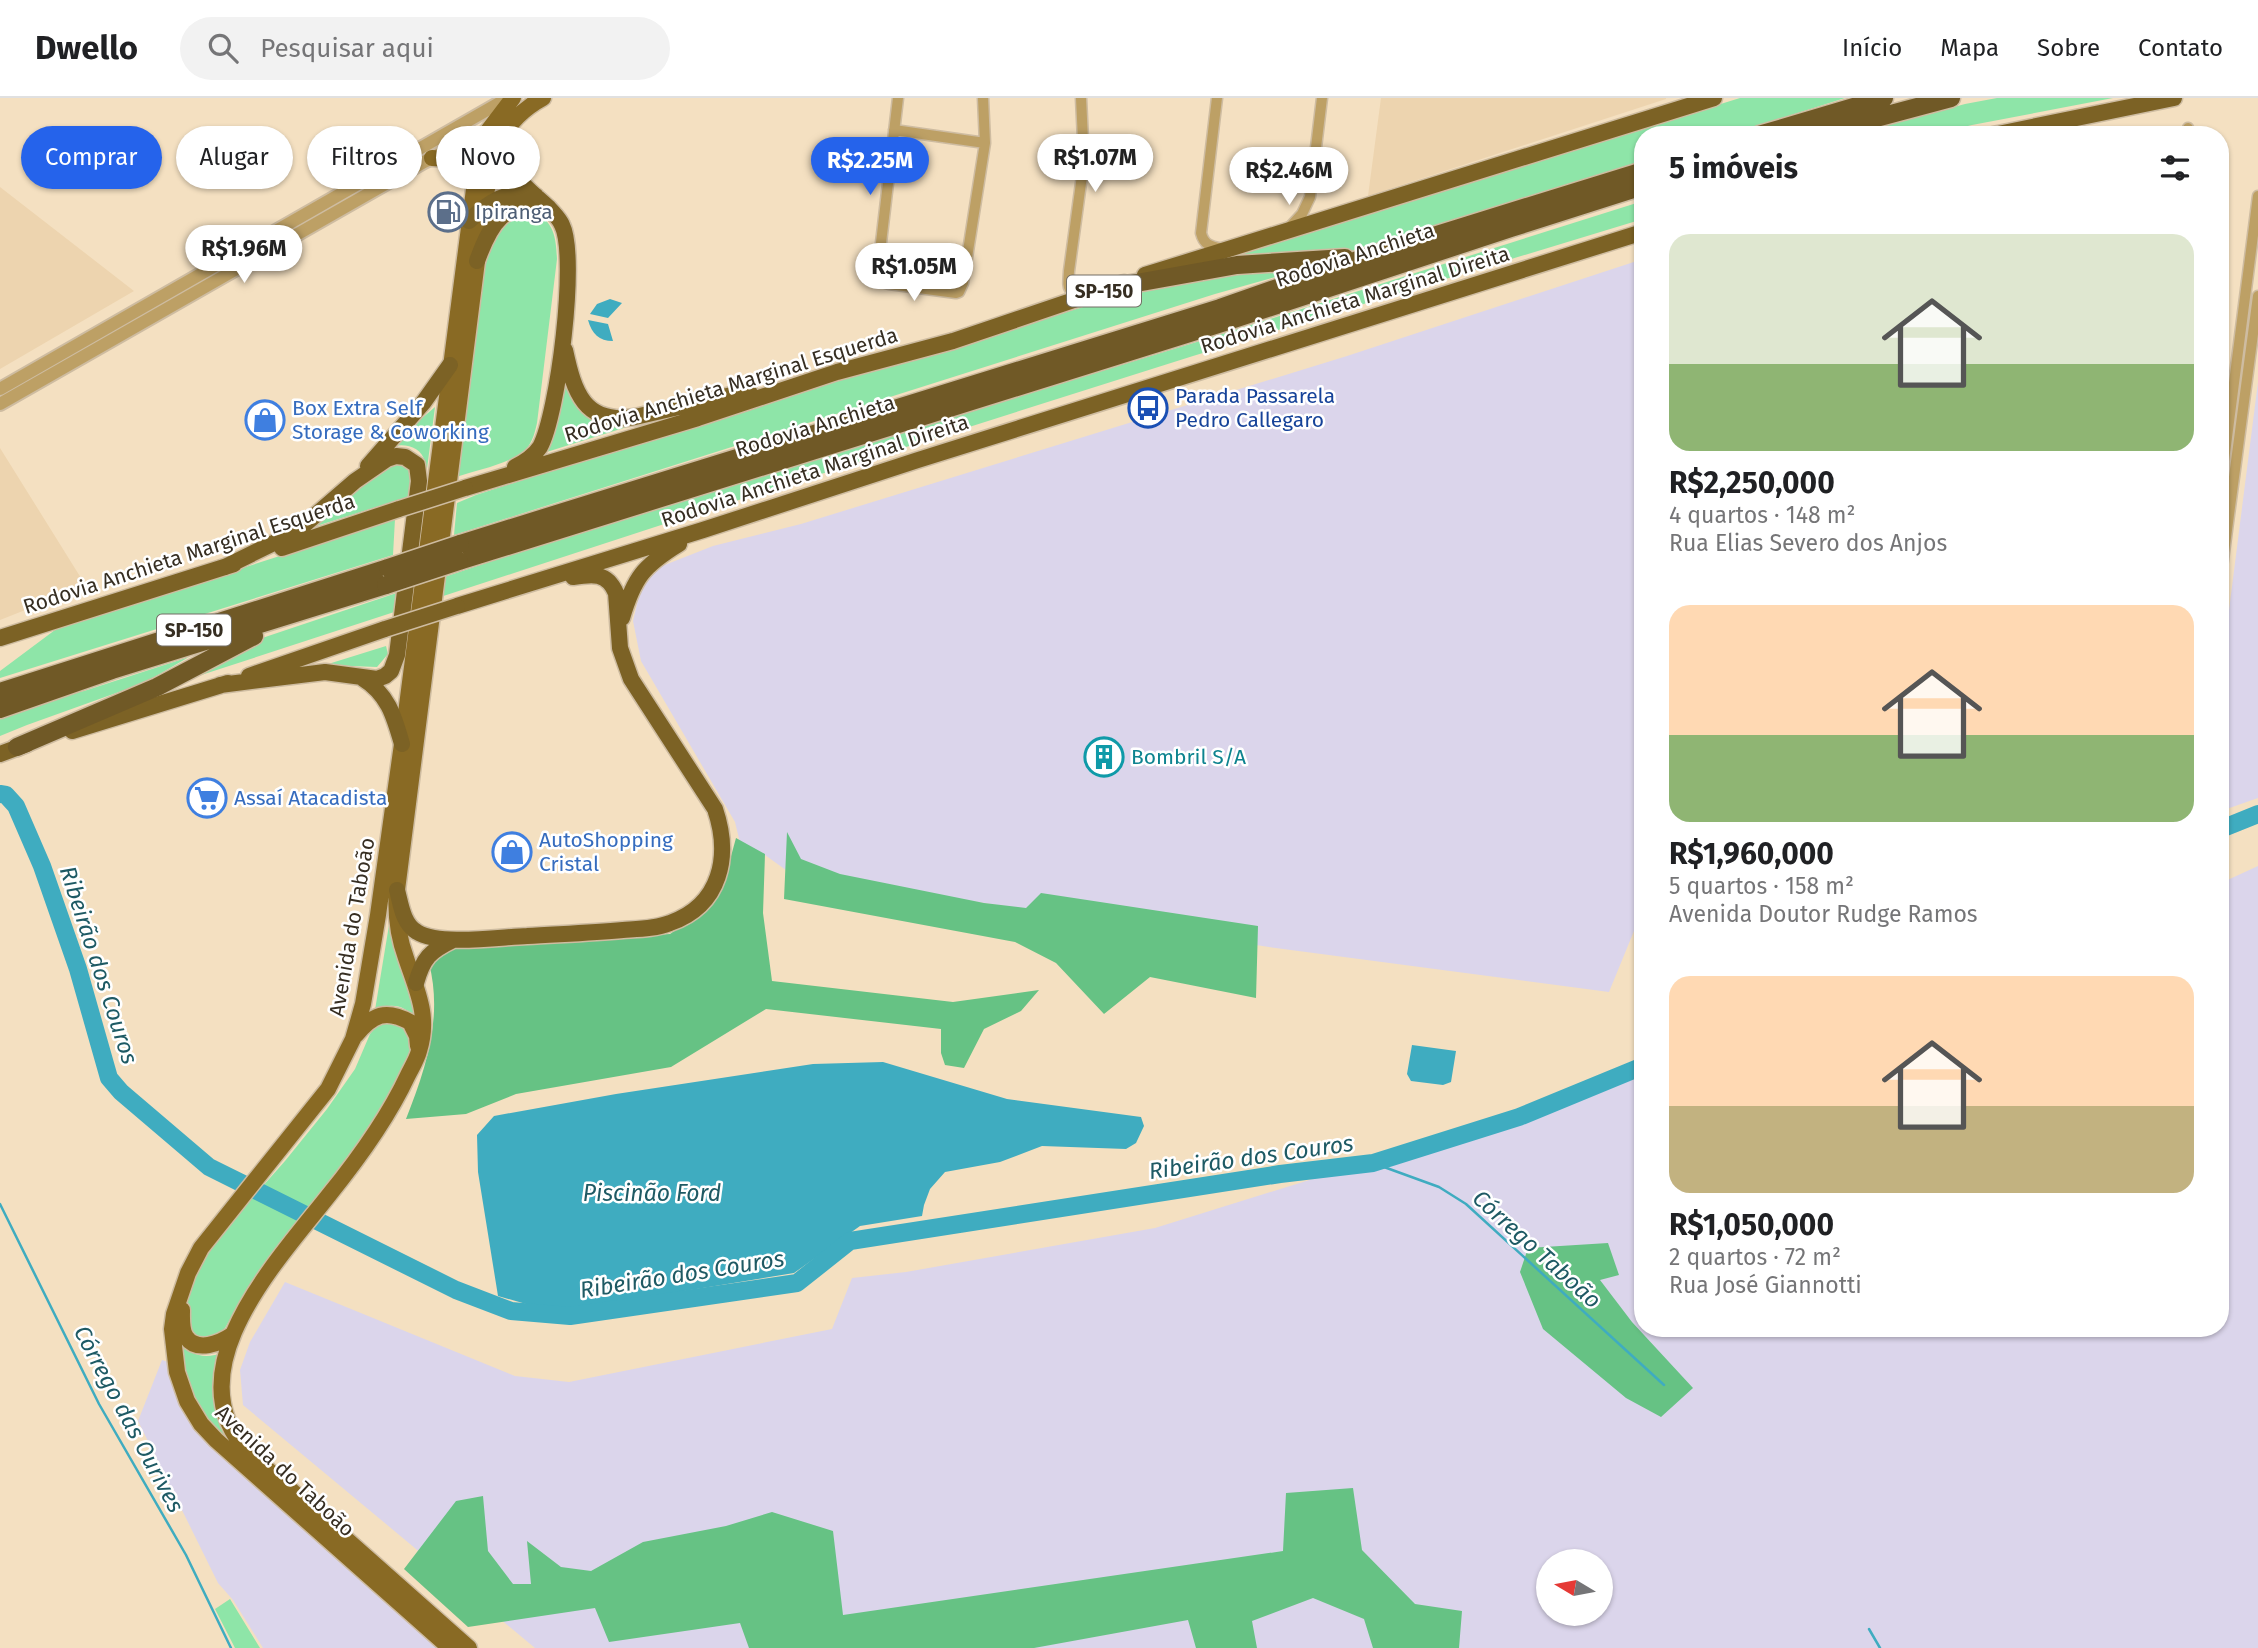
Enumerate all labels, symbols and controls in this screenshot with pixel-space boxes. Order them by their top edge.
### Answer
search box [180,17,670,80]
text: Dwello [35,28,138,68]
icon: search [204,29,242,67]
text: Pesquisar aqui [260,33,434,64]
text: Início [1842,34,1902,62]
text: Mapa [1940,34,1999,62]
text: Sobre [2037,34,2100,62]
text: Contato [2138,34,2223,62]
chip: Comprar [21,126,162,189]
chip: Alugar [176,126,293,189]
chip: Filtros [307,126,422,189]
chip: Novo [436,126,540,189]
pin: R$1.07M [1030,134,1160,194]
pin: R$2.25M [805,138,935,197]
text: R$1.07M [1053,143,1137,171]
text: R$2.25M [827,146,913,174]
pin: R$2.46M [1224,148,1354,207]
icon: filters [2156,149,2194,187]
text: 5 imóveis [1669,150,1798,186]
text: R$2.46M [1245,156,1333,184]
fuel station icon: Ipiranga [427,191,469,233]
place label: Ipiranga [475,199,553,225]
street label: Rodovia Anchieta [1272,217,1438,293]
pin: R$1.96M [179,226,309,285]
text: R$1.96M [201,234,287,262]
street label: Rodovia Anchieta Marginal Direita [1197,241,1513,359]
pin: R$1.05M [849,244,979,303]
text: R$1.05M [871,252,957,280]
road number: SP-150 [1067,276,1141,307]
icon: home [1869,280,1995,406]
street label: Rodovia Anchieta Marginal Esquerda [561,322,901,448]
place label: Parada Passarela Pedro Callegaro [1175,383,1335,433]
bus stop icon: Parada Passarela Pedro Callegaro [1127,387,1169,429]
street label: Rodovia Anchieta [732,390,898,462]
place label: Box Extra Self Storage & Coworking [292,395,489,445]
shop icon: Box Extra Self Storage & Coworking [244,399,286,441]
street label: Rodovia Anchieta Marginal Direita [658,409,972,533]
text: R$2,250,000 [1669,465,1835,501]
street label: Rodovia Anchieta Marginal Esquerda [20,488,358,620]
text: 4 quartos · 148 m² [1669,501,1855,529]
text: Rua Elias Severo dos Anjos [1669,529,1947,557]
road number: SP-150 [157,614,231,646]
icon: home [1869,651,1995,777]
building icon: Bombril S/A [1083,736,1125,778]
place label: Bombril S/A [1131,744,1246,770]
supermarket icon: Assaí Atacadista [186,777,228,819]
place label: Assaí Atacadista [234,785,387,811]
place label: AutoShopping Cristal [539,827,673,877]
shop icon: AutoShopping Cristal [491,831,533,873]
street label: Avenida do Taboão [323,835,381,1019]
text: R$1,960,000 [1669,836,1834,872]
water label: Ribeirão dos Couros [54,863,144,1068]
text: 5 quartos · 158 m² [1669,872,1854,900]
text: Avenida Doutor Rudge Ramos [1669,900,1978,928]
icon: home [1869,1022,1995,1148]
water label: Ribeirão dos Couros [1147,1129,1356,1185]
water label: Piscinão Ford [583,1179,721,1207]
water label: Córrego Taboão [1467,1184,1607,1314]
text: R$1,050,000 [1669,1207,1834,1243]
text: 2 quartos · 72 m² [1669,1243,1841,1271]
water label: Ribeirão dos Couros [578,1244,787,1304]
text: Rua José Giannotti [1669,1271,1862,1299]
water label: Córrego das Ourives [68,1321,190,1518]
street label: Avenida do Taboão [210,1400,360,1542]
north arrow [1536,1549,1614,1626]
map controls [1536,1549,1613,1626]

